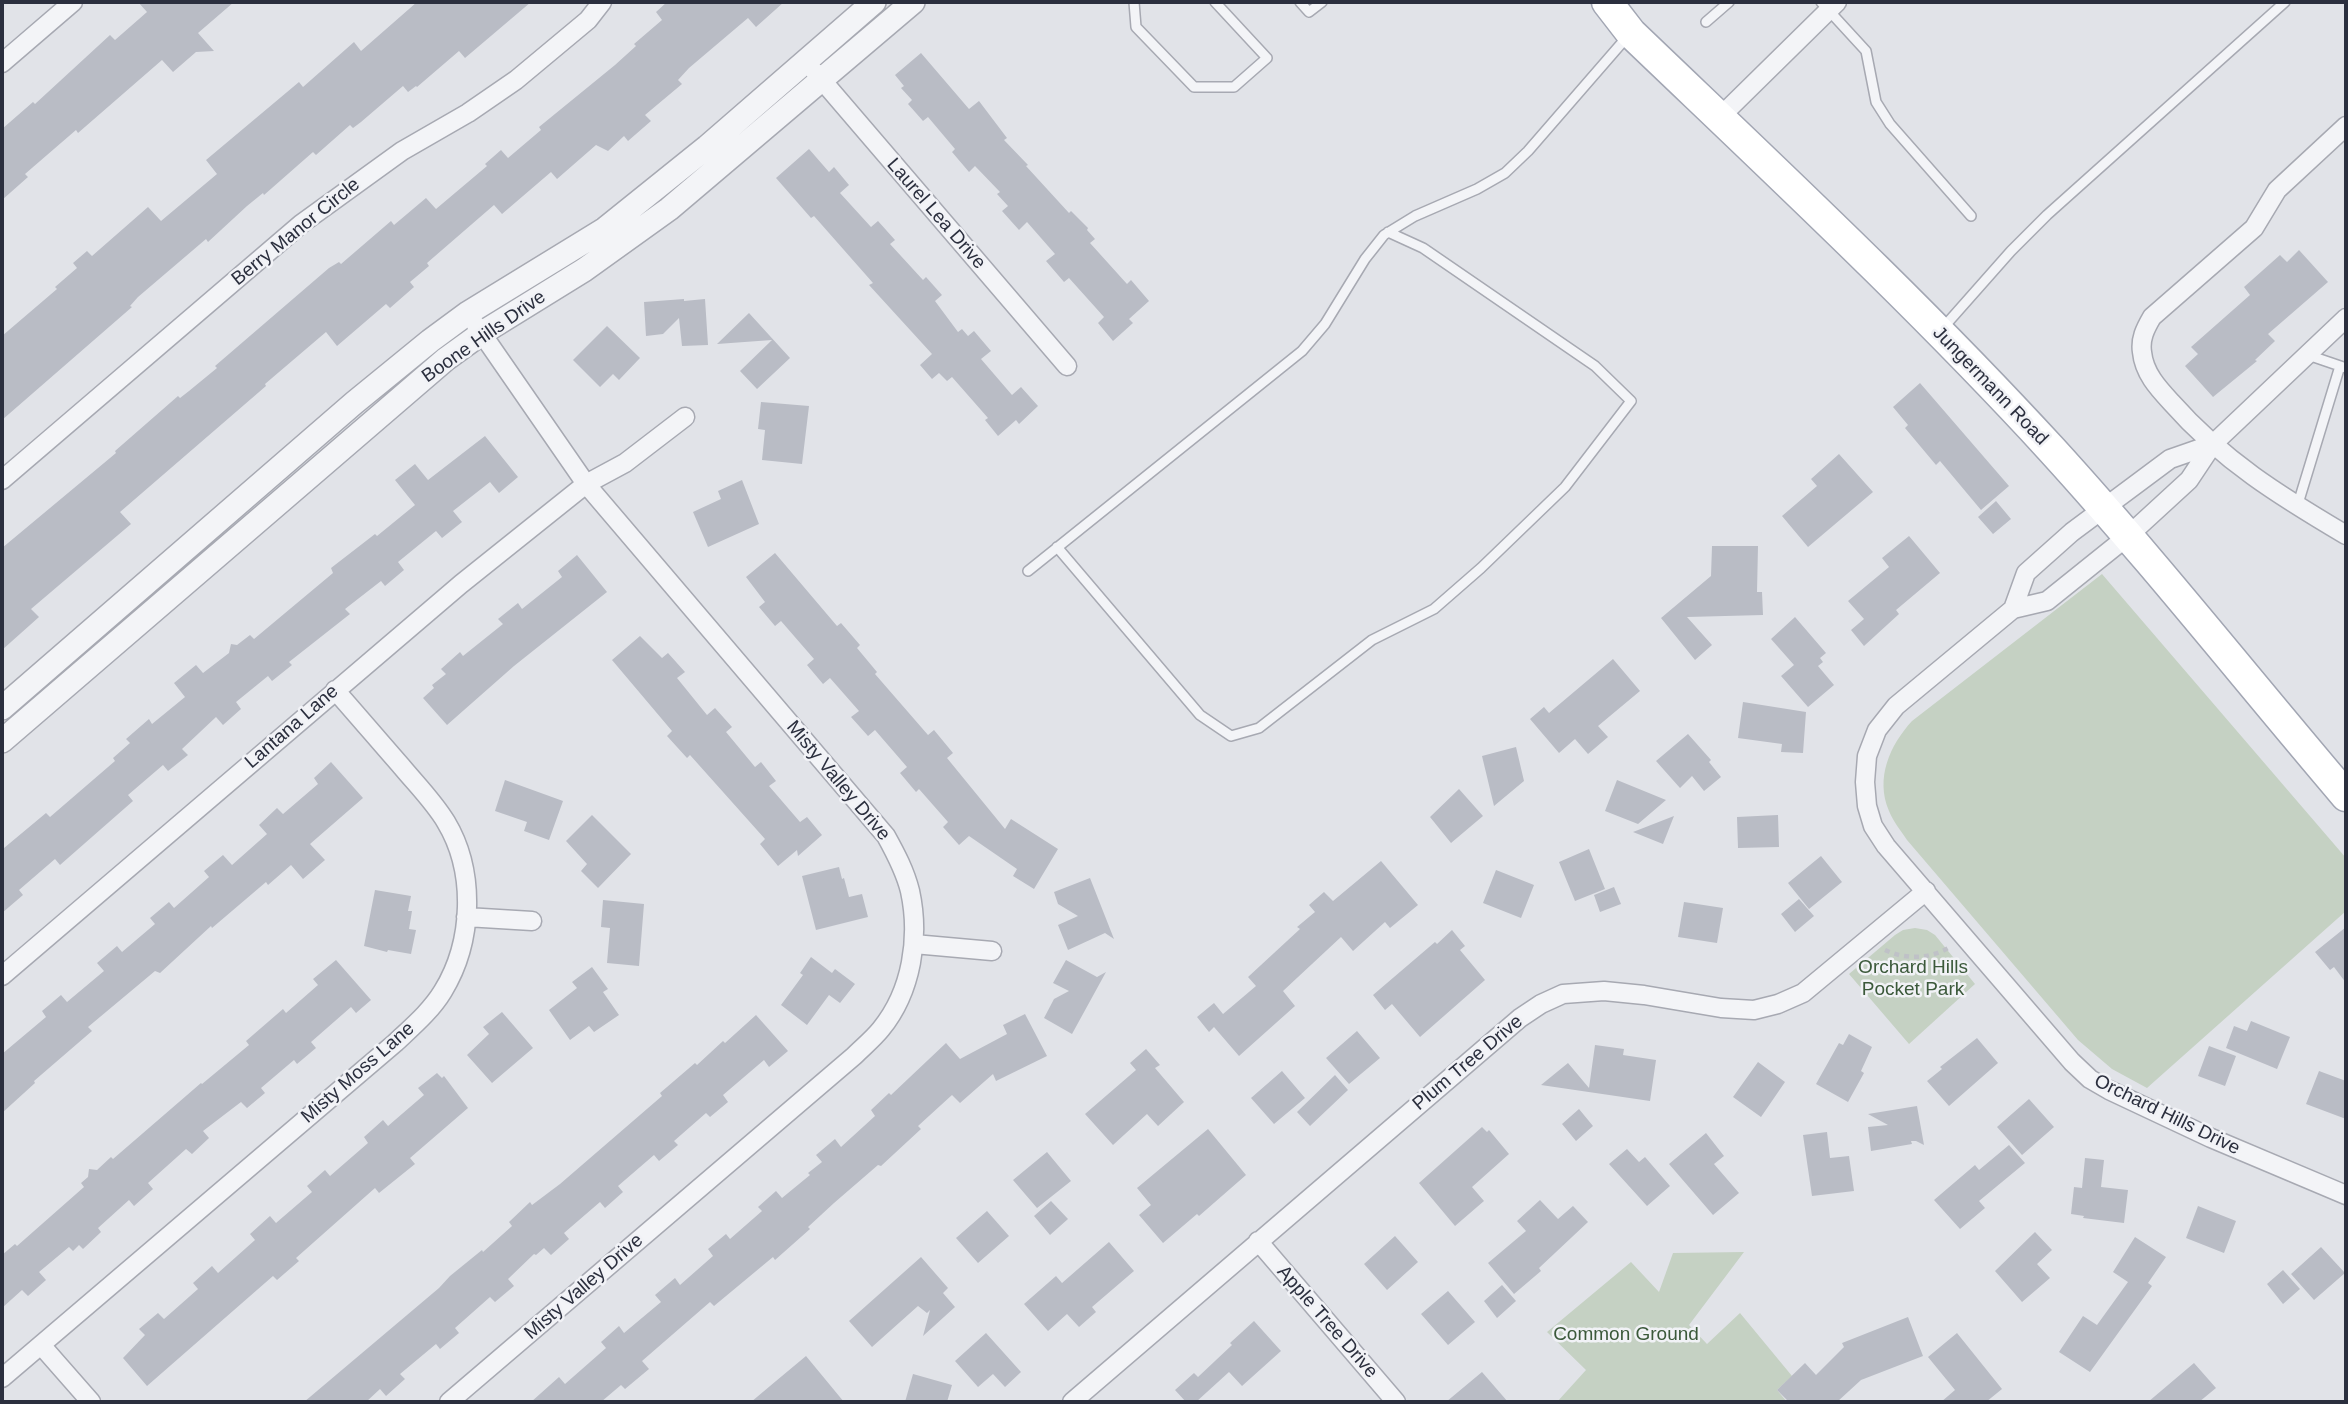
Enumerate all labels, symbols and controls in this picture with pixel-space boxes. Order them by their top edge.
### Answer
street label: Laurel Lea Drive [882,154,990,274]
street label: Berry Manor Circle [227,173,365,291]
street label: Boone Hills Drive [418,286,550,388]
street label: Jungermann Road [1928,322,2052,450]
street label: Lantana Lane [241,680,343,774]
street label: Misty Valley Drive [781,716,895,846]
park label: Orchard Hills Pocket Park [1858,957,1968,1001]
street label: Plum Tree Drive [1408,1010,1528,1116]
street label: Misty Moss Lane [297,1018,419,1128]
street label: Orchard Hills Drive [2090,1070,2244,1160]
street label: Misty Valley Drive [520,1229,648,1345]
street label: Apple Tree Drive [1272,1261,1382,1383]
park label: Common Ground [1553,1324,1699,1346]

